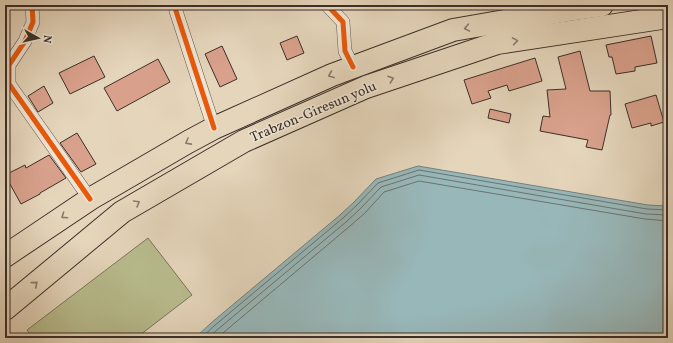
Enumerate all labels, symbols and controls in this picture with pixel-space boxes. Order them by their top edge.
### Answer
north arrow [18,18,58,58]
one-way arrow [464,23,470,32]
text: N [38,34,54,44]
one-way arrow [512,37,518,46]
one-way arrow [328,71,335,79]
one-way arrow [387,75,394,84]
street label: Trabzon-Giresun yolu [248,77,380,148]
one-way arrow [185,137,192,144]
one-way arrow [133,201,140,208]
one-way arrow [62,211,69,218]
one-way arrow [30,282,38,289]

